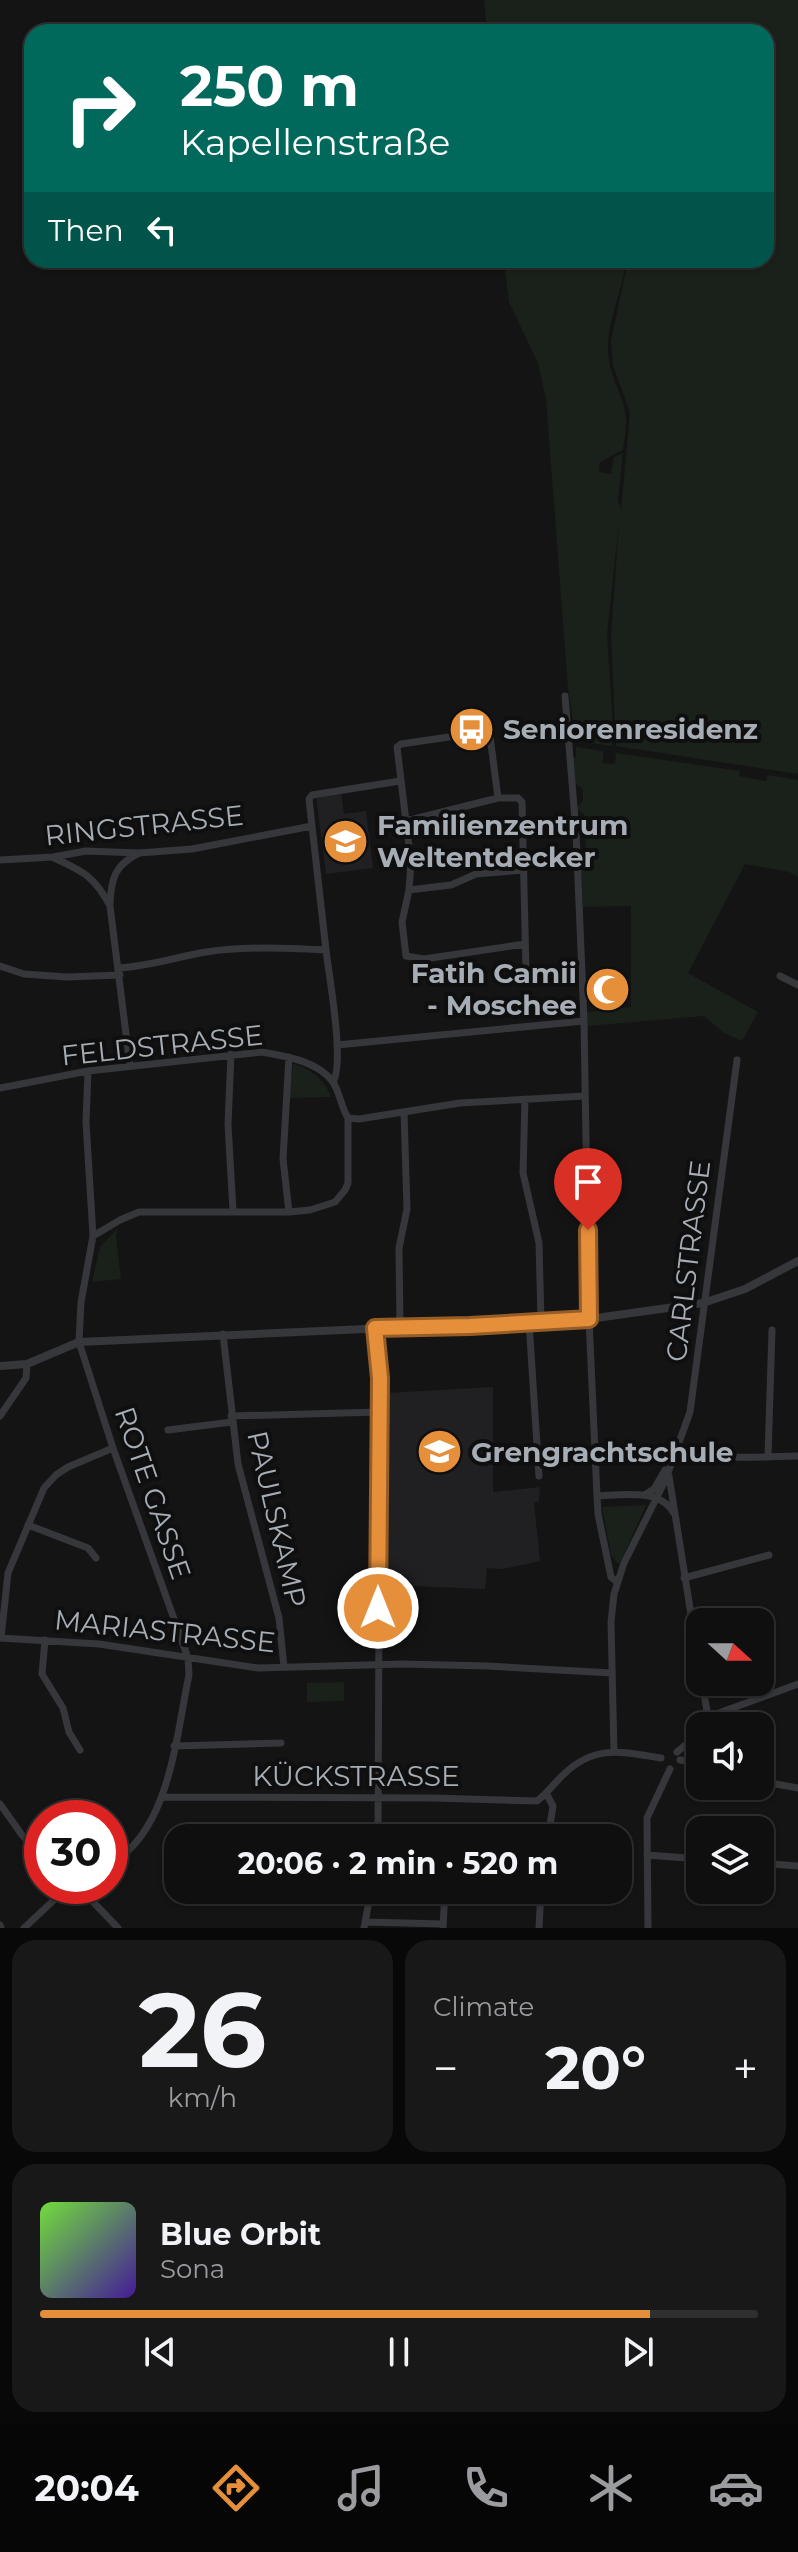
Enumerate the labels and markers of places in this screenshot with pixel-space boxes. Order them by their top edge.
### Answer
bus stop icon: Seniorenresidenz [448,705,496,753]
place label: Seniorenresidenz [503,712,758,746]
place label: Familienzentrum Weltentdecker [377,808,628,874]
school or university icon: Familienzentrum Weltentdecker [322,817,370,865]
place label: Fatih Camii - Moschee [411,956,577,1022]
mosque icon: Fatih Camii - Moschee [584,965,632,1013]
pin [554,1148,622,1230]
school or university icon: Grengrachtschule [416,1428,464,1476]
place label: Grengrachtschule [471,1435,733,1469]

